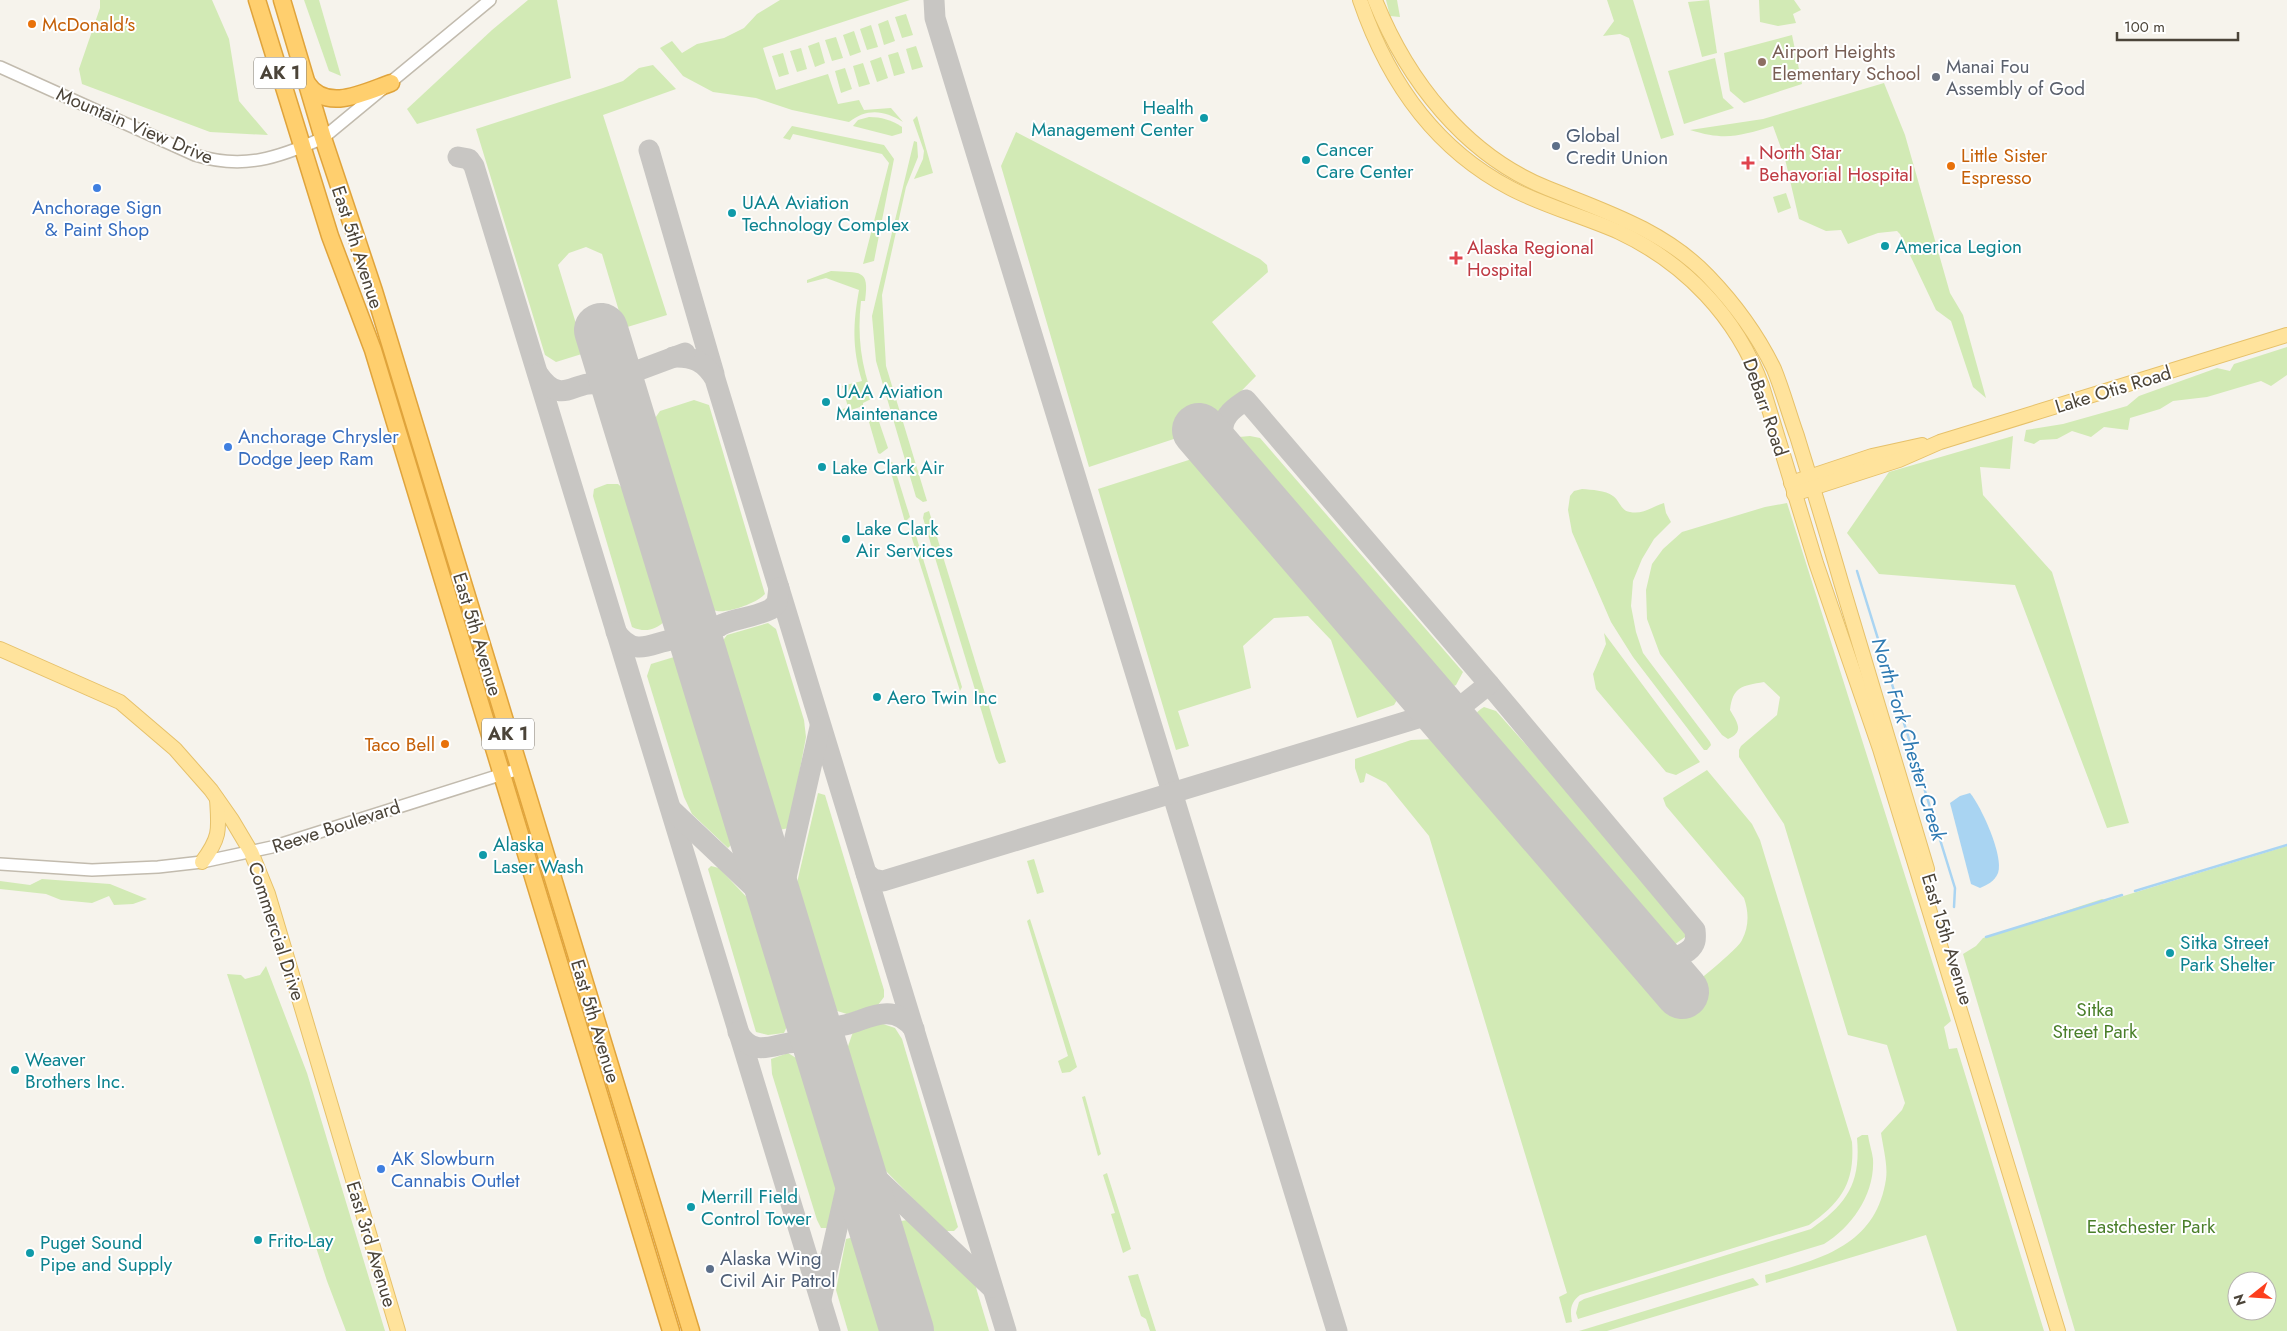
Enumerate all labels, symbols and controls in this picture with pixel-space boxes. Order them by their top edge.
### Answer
scale bar [2117,10,2238,42]
place label: McDonald's [42,11,136,38]
text: 100 m [2124,16,2165,38]
marker: McDonald's [26,18,38,30]
place label: Airport Heights Elementary School [1772,38,1921,87]
place label: Manai Fou Assembly of God [1946,53,2085,102]
marker: Airport Heights Elementary School [1756,56,1768,68]
road number: AK 1 [254,58,306,88]
marker: Manai Fou Assembly of God [1930,71,1942,83]
street label: Mountain View Drive [52,80,218,171]
place label: Health Management Center [1031,94,1194,143]
marker: Health Management Center [1198,112,1210,124]
place label: Global Credit Union [1566,122,1668,171]
place label: Cancer Care Center [1316,136,1414,185]
place label: North Star Behavorial Hospital [1759,139,1913,188]
marker: Global Credit Union [1550,140,1562,152]
place label: Little Sister Espresso [1961,142,2048,191]
marker: Cancer Care Center [1300,154,1312,166]
marker: North Star Behavorial Hospital [1741,156,1755,170]
marker: Little Sister Espresso [1945,160,1957,172]
marker: Anchorage Sign & Paint Shop [91,182,103,194]
street label: East 5th Avenue [325,182,390,312]
place label: UAA Aviation Technology Complex [742,189,909,238]
place label: Anchorage Sign & Paint Shop [32,194,162,243]
marker: UAA Aviation Technology Complex [726,207,738,219]
place label: America Legion [1895,233,2022,260]
place label: Alaska Regional Hospital [1467,234,1594,283]
marker: America Legion [1879,240,1891,252]
marker: Alaska Regional Hospital [1449,251,1463,265]
street label: DeBarr Road [1736,354,1795,460]
street label: Lake Otis Road [2052,359,2175,420]
place label: UAA Aviation Maintenance [836,378,943,427]
marker: UAA Aviation Maintenance [820,396,832,408]
place label: Anchorage Chrysler Dodge Jeep Ram [238,423,399,472]
marker: Anchorage Chrysler Dodge Jeep Ram [222,441,234,453]
place label: Lake Clark Air [832,454,945,481]
marker: Lake Clark Air [816,461,828,473]
place label: Lake Clark Air Services [856,515,953,564]
marker: Lake Clark Air Services [840,533,852,545]
street label: East 5th Avenue [446,569,509,699]
water label: North Fork Chester Creek [1864,634,1954,846]
place label: Aero Twin Inc [887,684,997,711]
marker: Aero Twin Inc [871,691,883,703]
road number: AK 1 [482,719,534,750]
place label: Taco Bell [365,731,435,758]
marker: Taco Bell [439,738,451,750]
street label: Reeve Boulevard [269,793,404,860]
place label: Alaska Laser Wash [493,831,584,880]
marker: Alaska Laser Wash [477,849,489,861]
street label: Commercial Drive [241,858,312,1004]
street label: East 15th Avenue [1915,870,1980,1008]
place label: Sitka Street Park Shelter [2180,929,2275,978]
marker: Sitka Street Park Shelter [2164,947,2176,959]
street label: East 5th Avenue [564,956,627,1086]
park label: Sitka Street Park [2053,996,2138,1045]
place label: Weaver Brothers Inc. [25,1046,126,1095]
marker: Weaver Brothers Inc. [9,1064,21,1076]
place label: AK Slowburn Cannabis Outlet [391,1145,520,1194]
marker: AK Slowburn Cannabis Outlet [375,1163,387,1175]
street label: East 3rd Avenue [340,1178,404,1311]
place label: Merrill Field Control Tower [701,1183,812,1232]
marker: Merrill Field Control Tower [685,1201,697,1213]
park label: Eastchester Park [2087,1213,2216,1240]
place label: Frito-Lay [268,1227,334,1254]
place label: Puget Sound Pipe and Supply [40,1229,173,1278]
marker: Frito-Lay [252,1234,264,1246]
place label: Alaska Wing Civil Air Patrol [720,1245,836,1294]
marker: Puget Sound Pipe and Supply [24,1247,36,1259]
marker: Alaska Wing Civil Air Patrol [704,1263,716,1275]
north arrow [2227,1271,2277,1321]
text: N [2228,1292,2251,1308]

